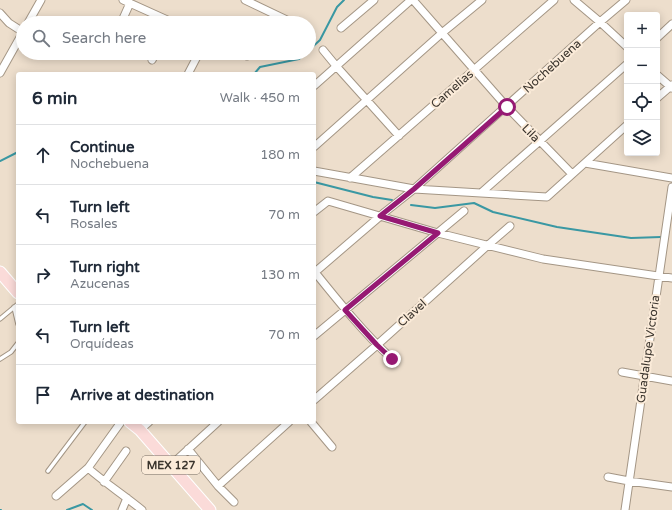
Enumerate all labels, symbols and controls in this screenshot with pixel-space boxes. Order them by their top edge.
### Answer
map controls [624,12,660,156]
button: + [624,12,660,48]
search box [16,16,316,60]
icon: search [30,27,52,49]
text: Search here [62,29,146,47]
street label: Nochebuena [520,36,584,96]
button: − [624,48,660,84]
street label: Camelias [428,67,476,111]
button: locate [624,84,660,120]
text: 6 min [32,88,77,109]
text: Walk · 450 m [220,90,300,106]
route start [498,98,516,116]
button: layers [624,120,660,156]
street label: Lila [519,121,543,145]
text: Continue [70,138,134,156]
icon: ahead [32,144,54,166]
text: 180 m [260,147,300,163]
text: Nochebuena [70,156,149,172]
text: Turn left [70,198,130,216]
icon: left [32,204,54,226]
text: 70 m [268,207,300,223]
text: Rosales [70,216,118,232]
text: Turn right [70,258,140,276]
icon: right [32,264,54,286]
text: 130 m [260,267,300,283]
text: Azucenas [70,276,130,292]
street label: Guadalupe Victoria [633,294,663,404]
street label: Clavel [395,296,429,330]
text: Turn left [70,318,130,336]
icon: left [32,324,54,346]
text: 70 m [268,327,300,343]
text: Orquídeas [70,336,134,352]
route end [383,350,401,368]
icon: arrive [32,384,54,406]
text: Arrive at destination [70,386,214,404]
road number: MEX 127 [142,456,200,474]

